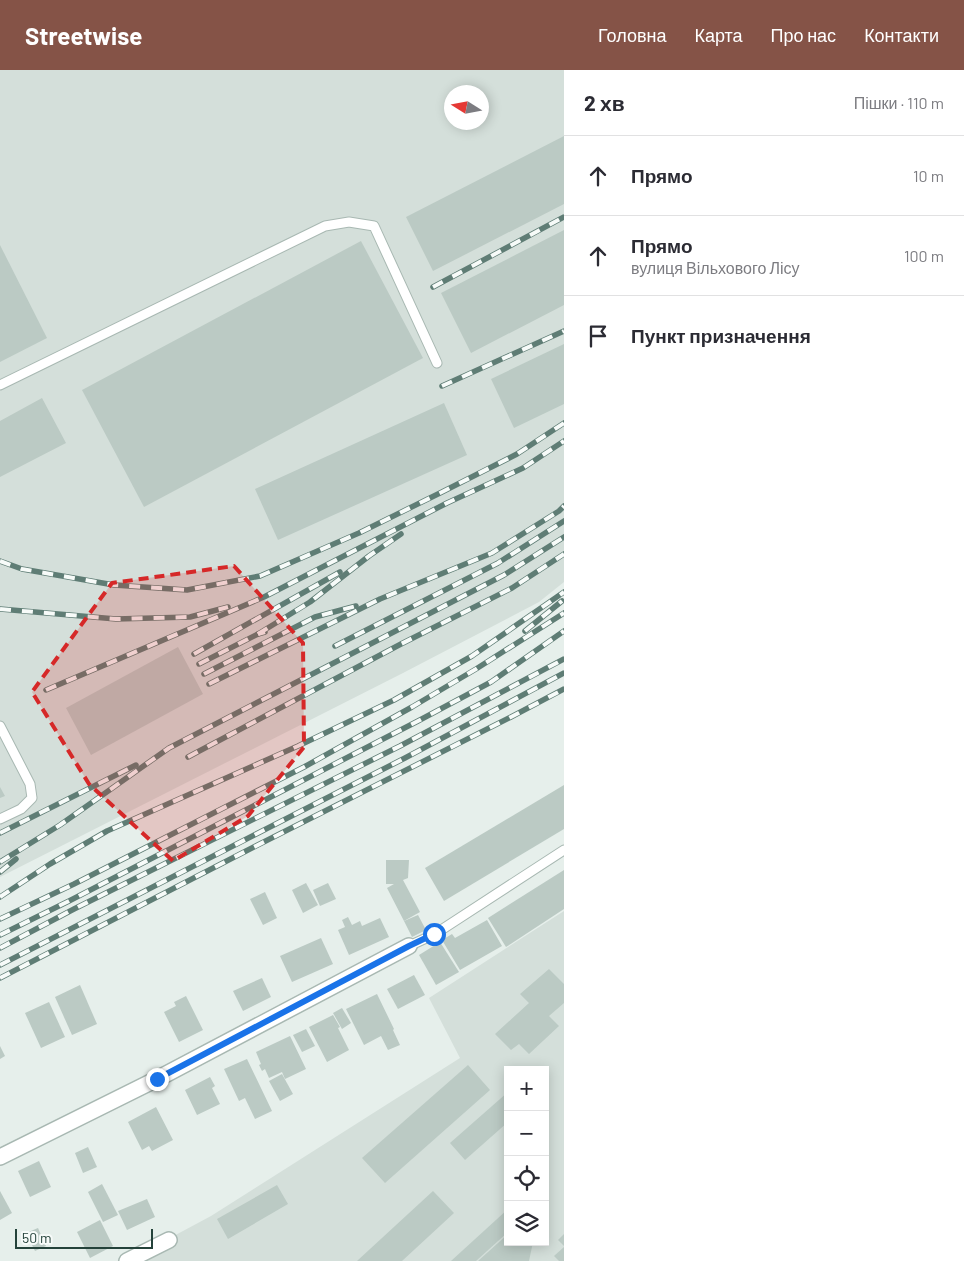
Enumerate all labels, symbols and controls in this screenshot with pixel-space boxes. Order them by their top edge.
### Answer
text: Streetwise [25,21,142,50]
text: Головна [598,24,666,46]
text: Карта [694,24,743,46]
text: Про нас [771,24,836,46]
text: Контакти [864,24,939,46]
north arrow [444,85,489,130]
text: 2 хв [584,90,625,115]
text: Пішки · 110 m [854,93,944,112]
icon: ahead [584,162,612,190]
text: Прямо [631,164,693,187]
text: 10 m [913,166,944,185]
text: Прямо [631,234,693,257]
icon: ahead [584,242,612,270]
text: 100 m [904,246,944,265]
text: вулиця Вільхового Лісу [631,258,800,277]
icon: arrive [584,322,612,350]
text: Пункт призначення [631,324,811,347]
route start [423,923,446,946]
map controls [504,1066,549,1246]
button: + [504,1066,549,1111]
route end [146,1068,169,1091]
button: − [504,1111,549,1156]
button: locate [504,1156,549,1201]
button: layers [504,1201,549,1246]
scale bar [15,1226,152,1249]
text: 50 m [22,1229,51,1246]

